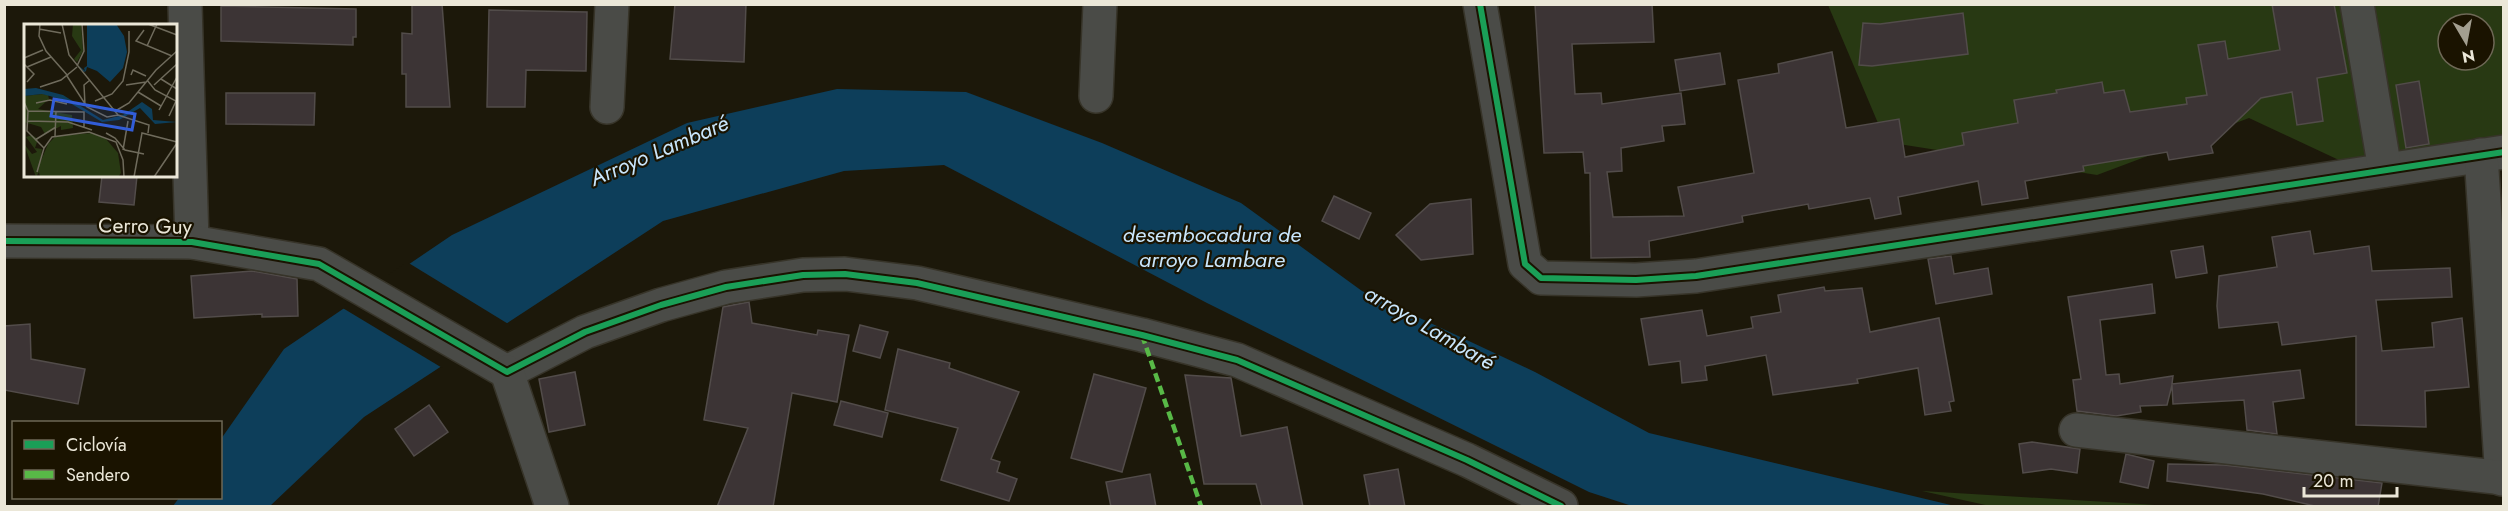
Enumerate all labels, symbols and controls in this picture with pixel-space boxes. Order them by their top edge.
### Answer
north arrow [2436,12,2496,72]
inset map [24,24,177,177]
text: N [2460,44,2477,69]
water label: Arroyo Lambaré [584,106,734,194]
street label: Cerro Guy [98,210,193,242]
water label: desembocadura de arroyo Lambare [1123,218,1301,275]
water label: arroyo Lambaré [1359,277,1502,378]
legend [12,421,222,499]
text: Ciclovía [66,432,127,458]
scale bar [2304,460,2397,498]
text: Sendero [66,462,130,488]
text: 20 m [2313,468,2353,494]

